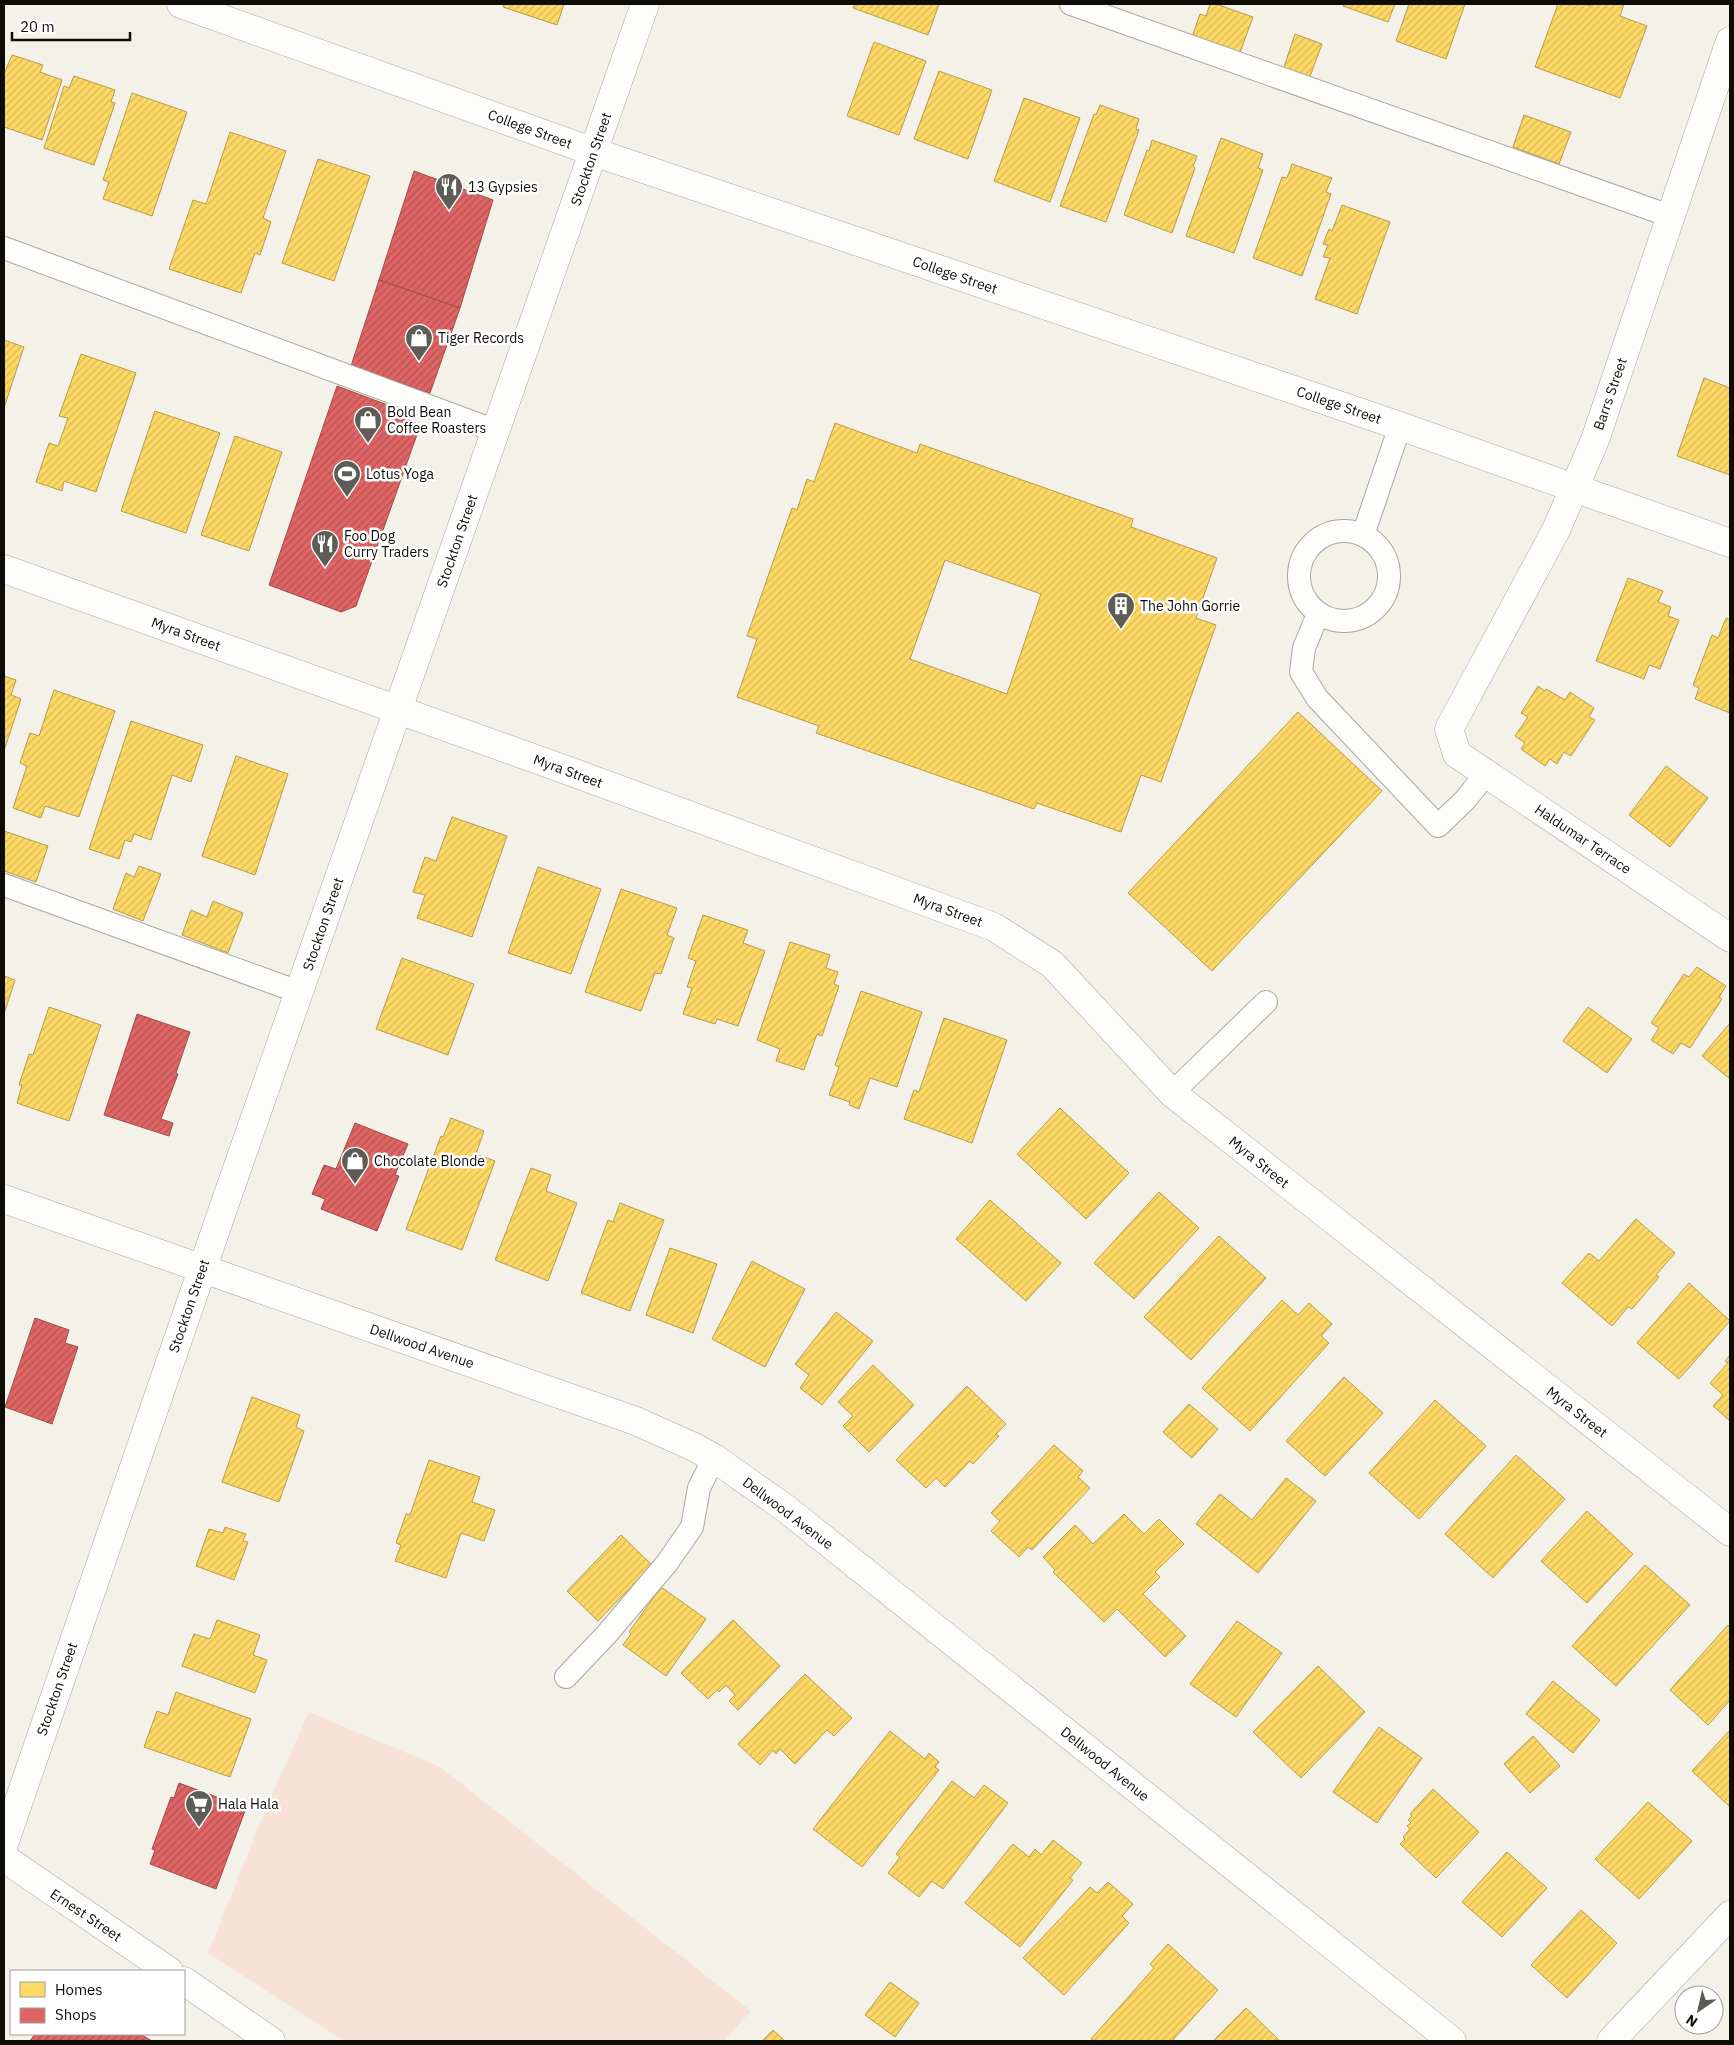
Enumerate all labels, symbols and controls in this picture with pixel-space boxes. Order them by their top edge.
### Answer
scale bar [12,10,130,42]
text: 20 m [20,17,55,36]
street label: College Street [485,105,575,153]
street label: Stockton Street [567,110,615,208]
restaurant icon: 13 Gypsies [434,172,464,211]
place label: 13 Gypsies [468,178,538,196]
street label: College Street [910,252,1000,298]
shop icon: Tiger Records [404,323,434,362]
place label: Tiger Records [438,329,524,347]
street label: Barrs Street [1589,355,1631,433]
street label: College Street [1294,382,1384,428]
place label: Bold Bean Coffee Roasters [387,403,487,437]
shop icon: Bold Bean Coffee Roasters [353,405,383,444]
sports icon: Lotus Yoga [332,459,362,498]
place label: Lotus Yoga [366,465,434,483]
street label: Stockton Street [433,492,481,590]
place label: Foo Dog Curry Traders [344,527,429,561]
restaurant icon: Foo Dog Curry Traders [310,529,340,568]
building icon: The John Gorrie [1106,591,1136,630]
place label: The John Gorrie [1140,597,1240,615]
street label: Myra Street [149,613,223,655]
street label: Myra Street [531,750,605,792]
street label: Haldumar Terrace [1531,800,1635,878]
street label: Stockton Street [299,875,347,973]
street label: Myra Street [911,889,985,931]
street label: Myra Street [1225,1132,1293,1192]
shop icon: Chocolate Blonde [340,1146,370,1185]
place label: Chocolate Blonde [374,1152,485,1170]
street label: Stockton Street [165,1257,213,1355]
street label: Dellwood Avenue [367,1320,477,1372]
street label: Myra Street [1543,1383,1611,1441]
street label: Dellwood Avenue [739,1473,837,1553]
street label: Stockton Street [33,1640,81,1738]
street label: Dellwood Avenue [1057,1723,1153,1806]
supermarket icon: Hala Hala [184,1789,214,1828]
place label: Hala Hala [218,1795,279,1813]
street label: Ernest Street [47,1885,125,1946]
legend [10,1970,185,2035]
text: Homes [55,1980,103,1999]
north arrow [1674,1985,1724,2035]
text: Shops [55,2005,97,2024]
text: N [1682,2010,1701,2031]

